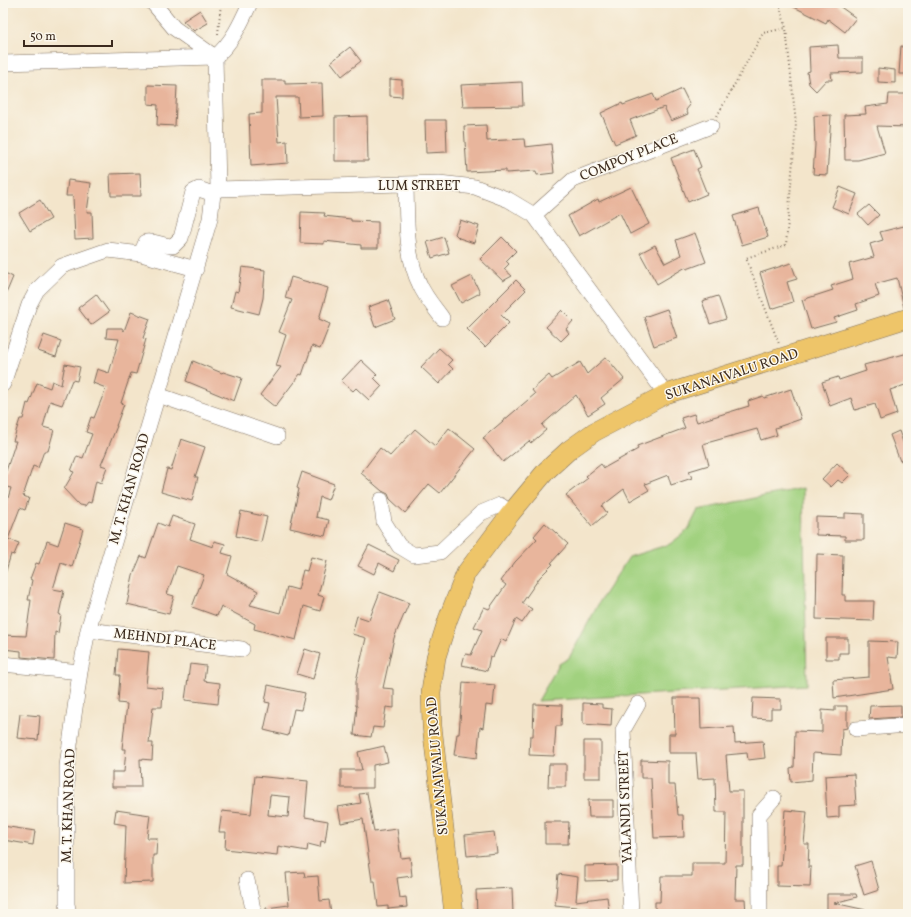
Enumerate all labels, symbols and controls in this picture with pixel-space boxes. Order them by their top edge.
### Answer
scale bar [24,22,112,48]
text: 50 m [30,29,56,45]
street label: COMPOY PLACE [577,130,681,186]
street label: LUM STREET [378,177,460,196]
street label: SUKANAIVALU ROAD [663,345,801,405]
street label: M. T. KHAN ROAD [105,431,155,547]
street label: MEHNDI PLACE [112,624,218,656]
street label: SUKANAIVALU ROAD [422,696,454,836]
street label: M. T. KHAN ROAD [58,748,80,864]
street label: YALANDI STREET [615,750,637,864]

